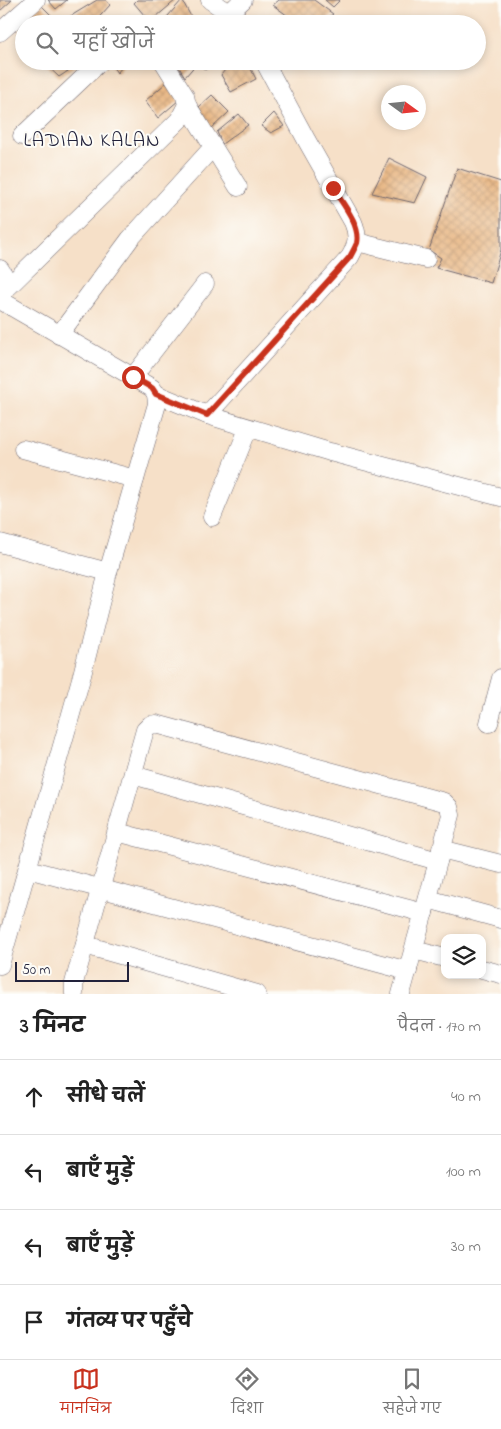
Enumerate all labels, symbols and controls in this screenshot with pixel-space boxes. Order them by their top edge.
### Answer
search box [15,15,486,70]
icon: search [33,29,61,57]
text: यहाँ खोजें [73,30,155,57]
north arrow [381,85,426,130]
district label: LADIAN KALAN [23,127,161,156]
route end [322,177,345,200]
route start [122,366,145,389]
map controls [441,934,486,979]
button: layers [441,934,486,979]
scale bar [15,959,129,982]
text: 50 m [22,960,50,981]
text: 3 मिनट [20,1012,85,1042]
text: पैदल · 170 m [398,1015,481,1039]
icon: ahead [20,1083,48,1111]
text: सीधे चलें [67,1084,145,1111]
text: 40 m [451,1085,481,1109]
icon: left [20,1158,48,1186]
text: बाएँ मुड़ें [67,1159,134,1186]
text: 100 m [446,1160,481,1184]
icon: left [20,1233,48,1261]
text: बाएँ मुड़ें [67,1234,134,1261]
text: 30 m [451,1235,481,1259]
icon: arrive [20,1308,48,1336]
text: गंतव्य पर पहुँचे [67,1309,192,1336]
tab: मानचित्र [60,1365,111,1424]
tab: दिशा [231,1365,263,1424]
tab: सहेजे गए [383,1365,441,1424]

